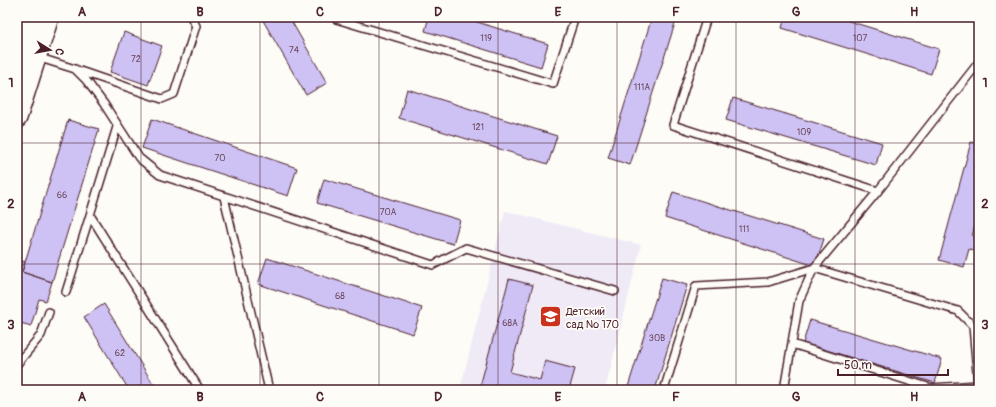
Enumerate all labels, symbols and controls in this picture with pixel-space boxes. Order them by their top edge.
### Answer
text: A [78,4,87,20]
text: B [196,4,204,20]
text: C [316,4,324,20]
text: D [434,4,442,20]
text: E [555,4,562,20]
text: F [672,4,680,20]
text: G [792,4,801,20]
text: H [910,4,918,20]
north arrow [30,30,70,70]
house number: 119 [480,33,492,44]
house number: 107 [853,33,867,44]
house number: 74 [289,45,300,56]
text: С [52,47,66,57]
house number: 72 [131,54,141,65]
text: 1 [8,75,14,91]
text: 1 [982,75,988,91]
house number: 111А [634,82,650,93]
house number: 121 [472,122,484,133]
house number: 109 [797,127,812,138]
house number: 70 [215,153,225,164]
house number: 66 [57,190,67,201]
text: 2 [7,196,15,212]
text: 2 [981,196,989,212]
house number: 70А [380,207,397,218]
house number: 111 [739,224,749,235]
house number: 68 [335,291,345,302]
school or university icon: Детский сад № 170 [538,304,564,330]
place label: Детский сад № 170 [565,305,619,331]
text: 3 [7,317,15,333]
text: 3 [981,317,989,333]
house number: 68А [502,318,518,329]
house number: 30В [649,333,665,344]
house number: 62 [115,348,125,359]
scale bar [838,351,948,377]
text: 50 m [844,358,872,373]
text: A [78,389,87,405]
text: B [196,389,204,405]
text: C [316,389,324,405]
text: D [434,389,442,405]
text: E [555,389,562,405]
text: F [672,389,680,405]
text: G [792,389,801,405]
text: H [910,389,918,405]

